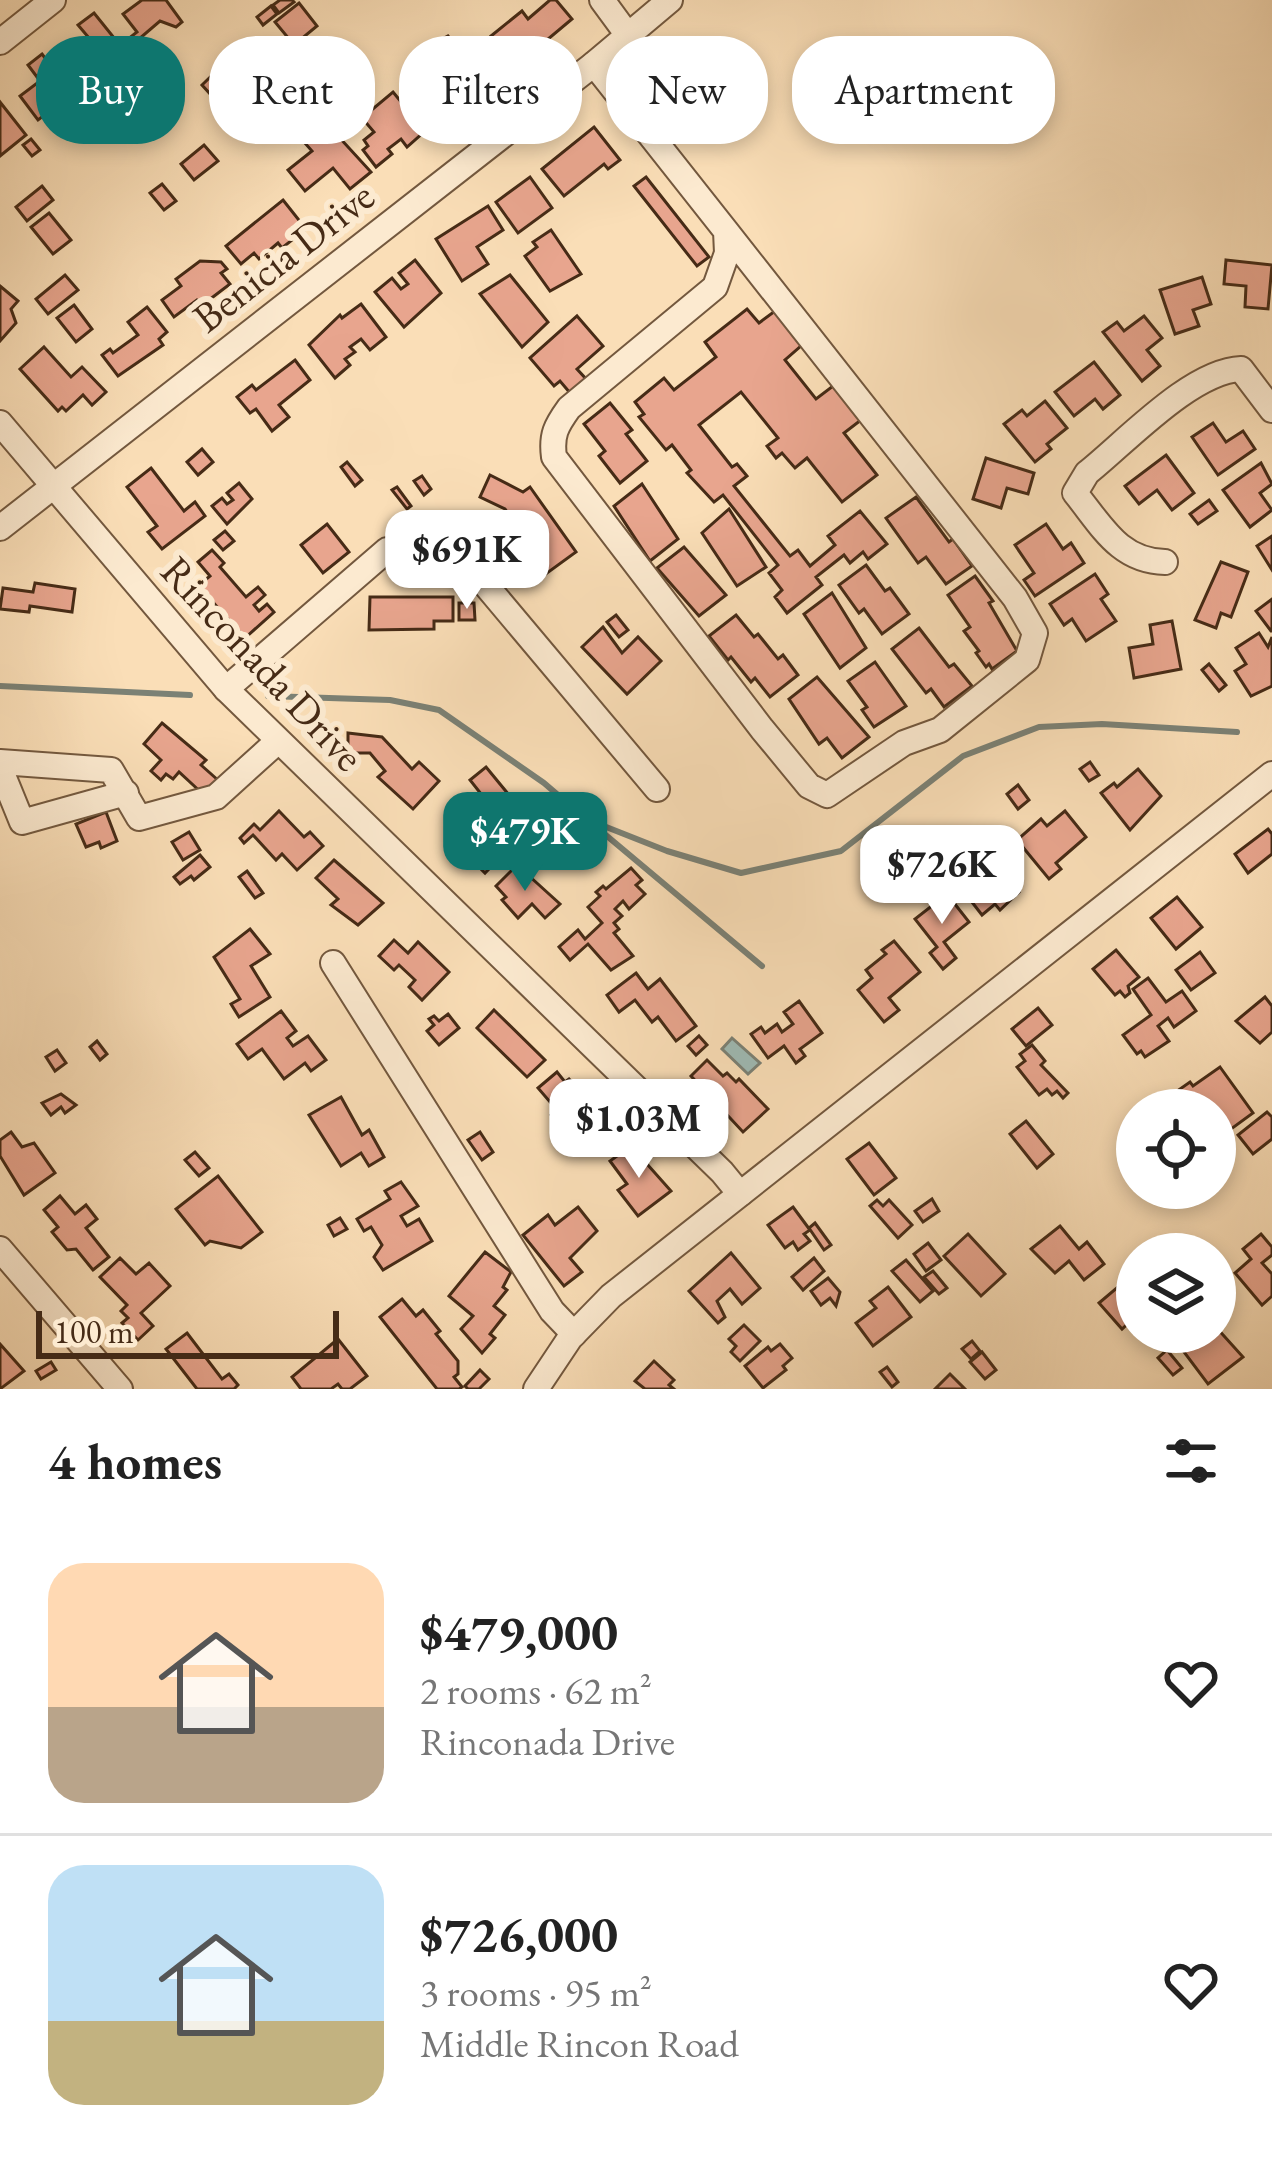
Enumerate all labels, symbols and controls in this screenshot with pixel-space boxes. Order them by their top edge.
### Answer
chip: Buy [36,36,185,144]
chip: Rent [209,36,375,144]
chip: Filters [399,36,582,144]
chip: New [606,36,768,144]
chip: Apartment [792,36,1055,144]
street label: Benicia Drive [181,168,385,344]
pin: $691K [383,510,551,612]
text: $691K [412,523,522,574]
street label: Rinconada Drive [149,544,376,782]
pin: $479K [441,792,609,894]
text: $479K [470,805,580,856]
pin: $726K [858,825,1026,927]
text: $726K [887,838,997,889]
pin: $1.03M [541,1079,737,1181]
map controls [1116,1089,1236,1353]
button: locate [1116,1089,1236,1209]
text: $1.03M [576,1092,702,1143]
button: layers [1116,1233,1236,1353]
scale bar [36,1305,339,1358]
text: 100 m [54,1310,134,1353]
text: 4 homes [48,1428,222,1494]
icon: filters [1158,1428,1224,1494]
text: $479,000 [420,1599,618,1665]
icon: home [144,1611,288,1755]
icon: heart [1158,1650,1224,1716]
text: 2 rooms · 62 m² [420,1665,652,1716]
text: Rinconada Drive [420,1716,675,1767]
text: $726,000 [420,1901,618,1967]
icon: home [144,1913,288,2057]
icon: heart [1158,1952,1224,2018]
text: 3 rooms · 95 m² [420,1967,652,2018]
text: Middle Rincon Road [420,2018,739,2069]

